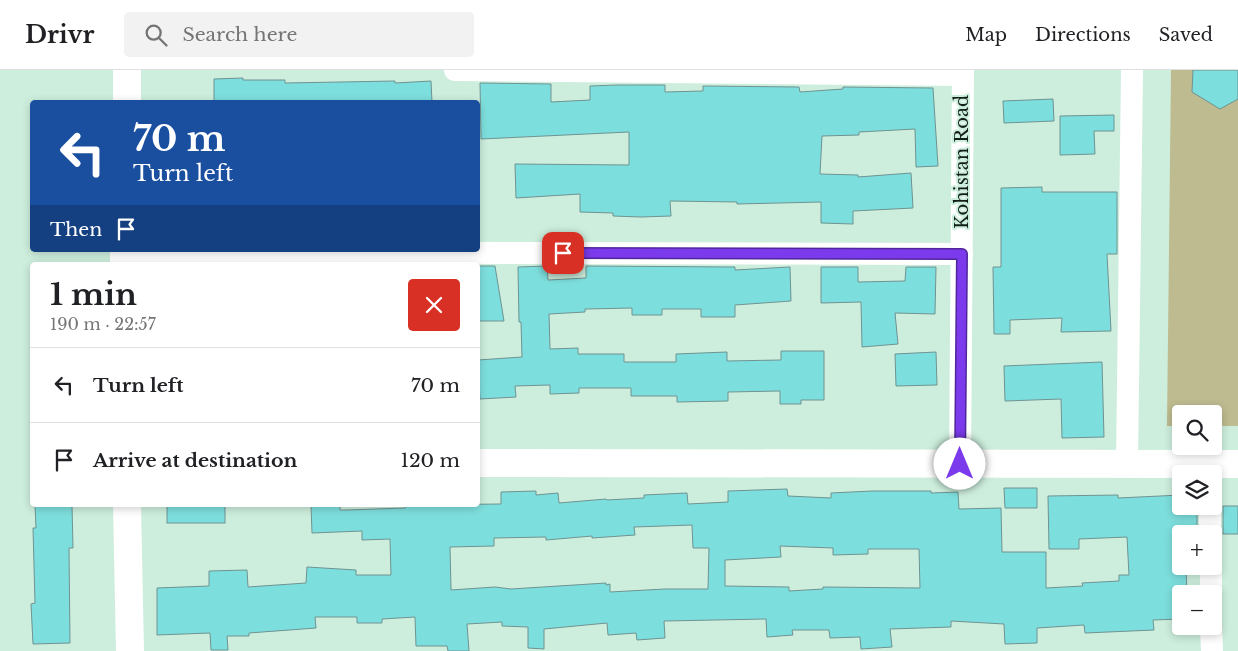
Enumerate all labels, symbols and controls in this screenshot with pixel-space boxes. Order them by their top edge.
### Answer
search box [124,12,474,57]
text: Drivr [25,20,94,49]
icon: search [142,21,170,49]
text: Search here [182,23,297,46]
text: Map [965,24,1007,46]
text: Directions [1035,24,1131,46]
text: Saved [1159,24,1213,46]
street label: Kohistan Road [951,95,973,229]
text: 70 m [133,117,226,160]
icon: left [50,120,115,185]
text: Turn left [133,160,233,187]
icon: arrive [112,215,140,243]
text: Then [50,218,102,241]
pin [542,232,584,274]
icon: arrive [549,239,577,267]
text: 1 min [50,276,137,313]
button: close [408,279,460,331]
text: 190 m · 22:57 [50,314,156,334]
icon: left [50,371,78,399]
text: Turn left [93,374,184,397]
text: 70 m [411,374,460,397]
map controls [1172,405,1222,635]
button: search [1172,405,1222,455]
position arrow [933,437,985,489]
icon: arrive [50,446,78,474]
text: Arrive at destination [93,449,297,472]
text: 120 m [400,449,460,472]
button: layers [1172,465,1222,515]
button: + [1172,525,1222,575]
button: − [1172,585,1222,635]

